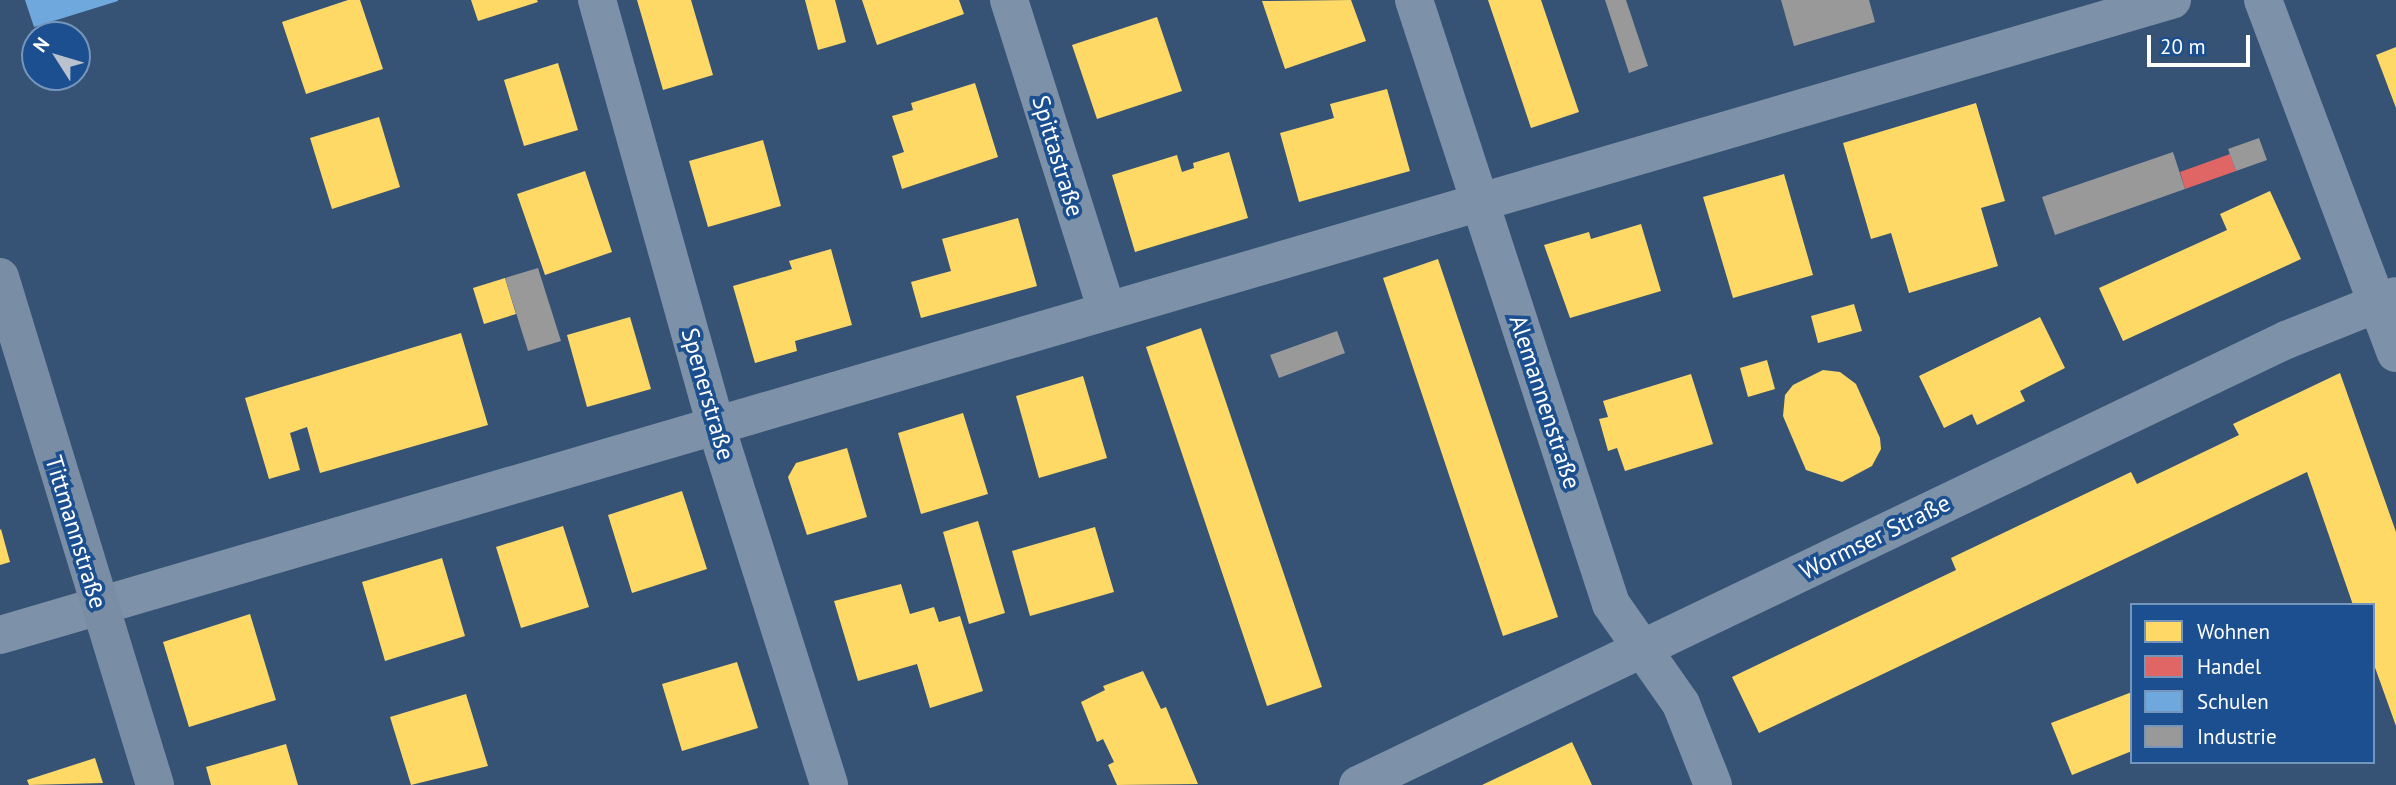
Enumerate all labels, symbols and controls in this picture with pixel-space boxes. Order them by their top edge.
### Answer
north arrow [21,21,91,91]
scale bar [2151,21,2254,65]
text: N [27,32,54,57]
text: 20 m [2160,33,2206,60]
street label: Spittastraße [1026,92,1090,220]
street label: Alemannenstraße [1503,312,1587,492]
street label: Spenerstraße [675,325,741,463]
street label: Tittmannstraße [39,452,113,612]
street label: Wormser Straße [1795,488,1955,586]
legend [2130,603,2375,764]
text: Wohnen [2197,618,2270,645]
text: Handel [2197,653,2261,680]
text: Schulen [2197,688,2269,715]
text: Industrie [2197,723,2277,750]

